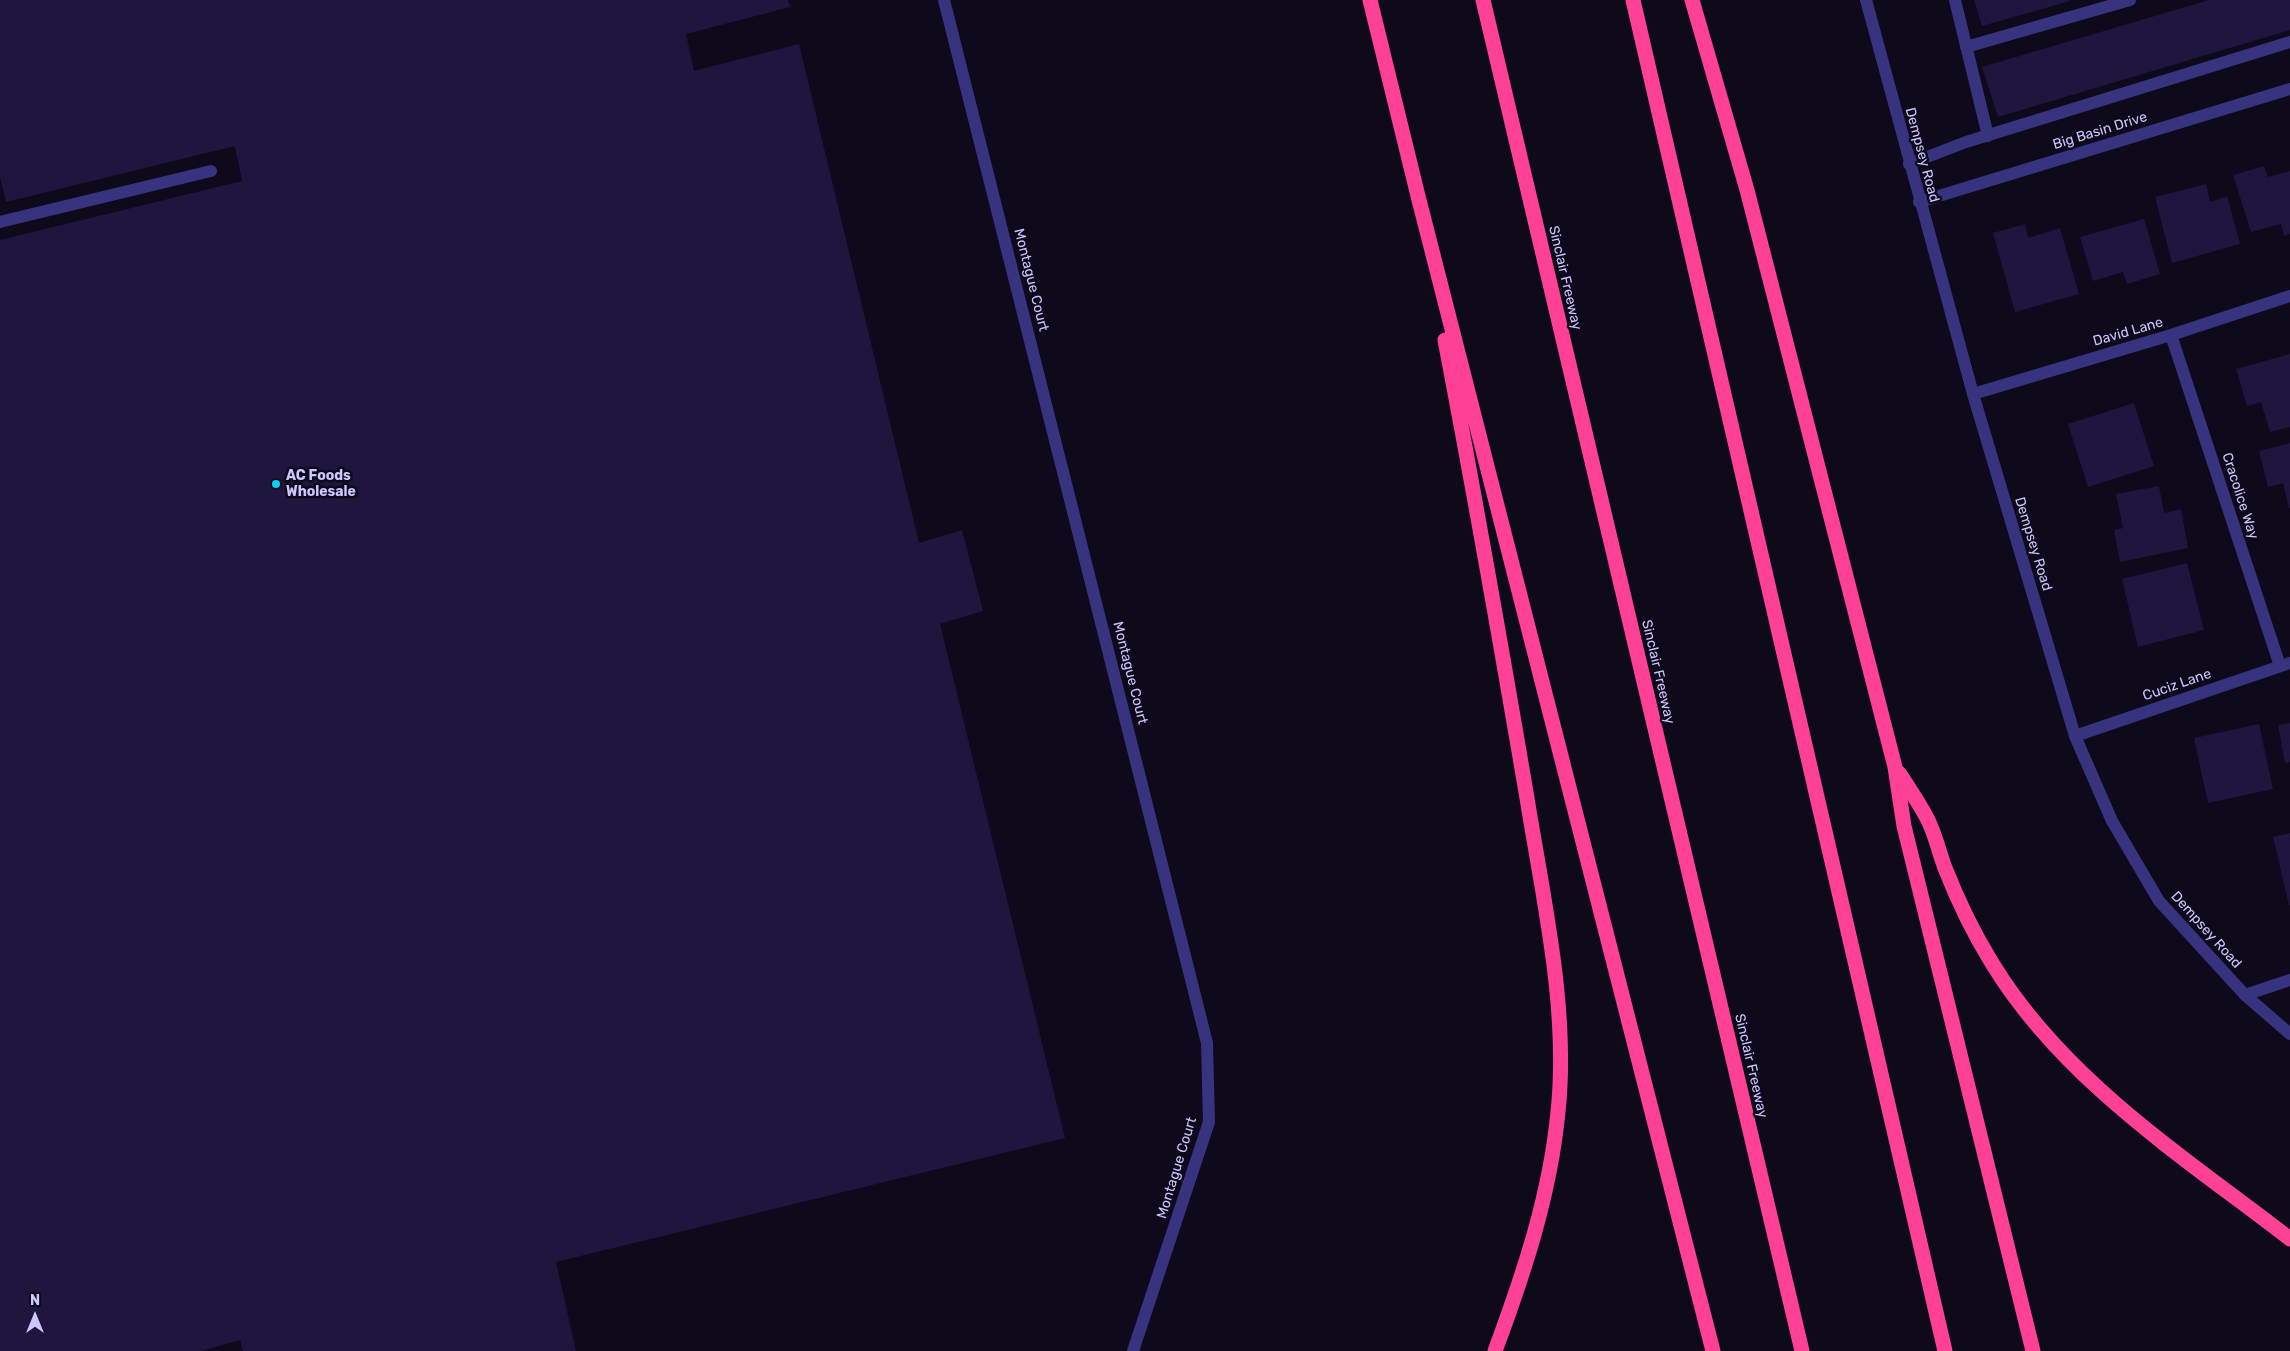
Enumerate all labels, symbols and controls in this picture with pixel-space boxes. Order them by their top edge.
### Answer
street label: Dempsey Road [1901,106,1943,204]
street label: Big Basin Drive [2051,109,2149,153]
street label: Sinclair Freeway [1545,224,1585,332]
street label: Montague Court [1010,227,1052,333]
street label: David Lane [2091,314,2165,350]
street label: Cracolice Way [2218,451,2262,541]
place label: AC Foods Wholesale [286,468,356,501]
marker: AC Foods Wholesale [270,478,282,490]
street label: Dempsey Road [2011,495,2055,593]
street label: Sinclair Freeway [1638,618,1678,726]
street label: Montague Court [1109,620,1151,726]
street label: Cuciz Lane [2141,665,2213,705]
street label: Dempsey Road [2167,888,2245,972]
street label: Sinclair Freeway [1731,1012,1771,1120]
street label: Montague Court [1154,1115,1200,1221]
north arrow [10,1291,60,1341]
text: N [30,1292,40,1309]

